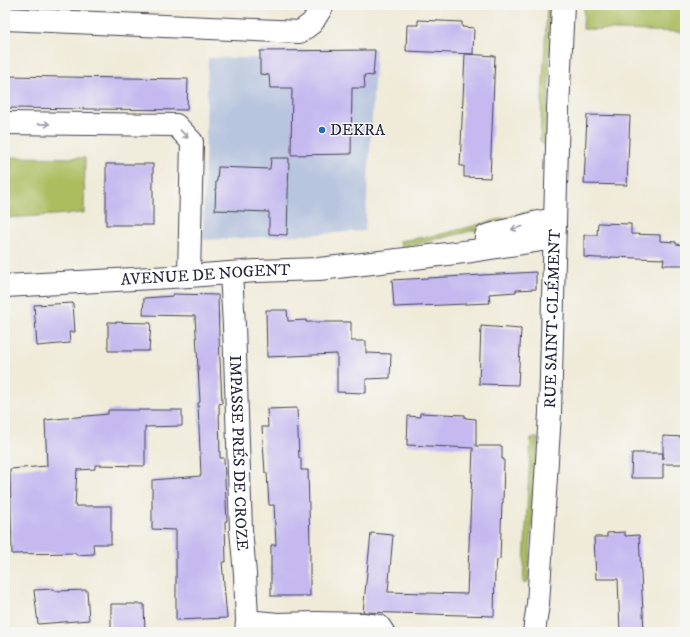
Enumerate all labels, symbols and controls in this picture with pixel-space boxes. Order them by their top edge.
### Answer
one-way arrow [37,120,50,128]
place label: DEKRA [330,120,386,140]
marker: DEKRA [317,125,327,135]
one-way arrow [179,128,188,138]
one-way arrow [511,224,524,232]
street label: RUE SAINT-CLÉMENT [540,229,565,409]
street label: AVENUE DE NOGENT [120,260,291,290]
street label: IMPASSE PRÉS DE CROZE [225,355,253,551]

